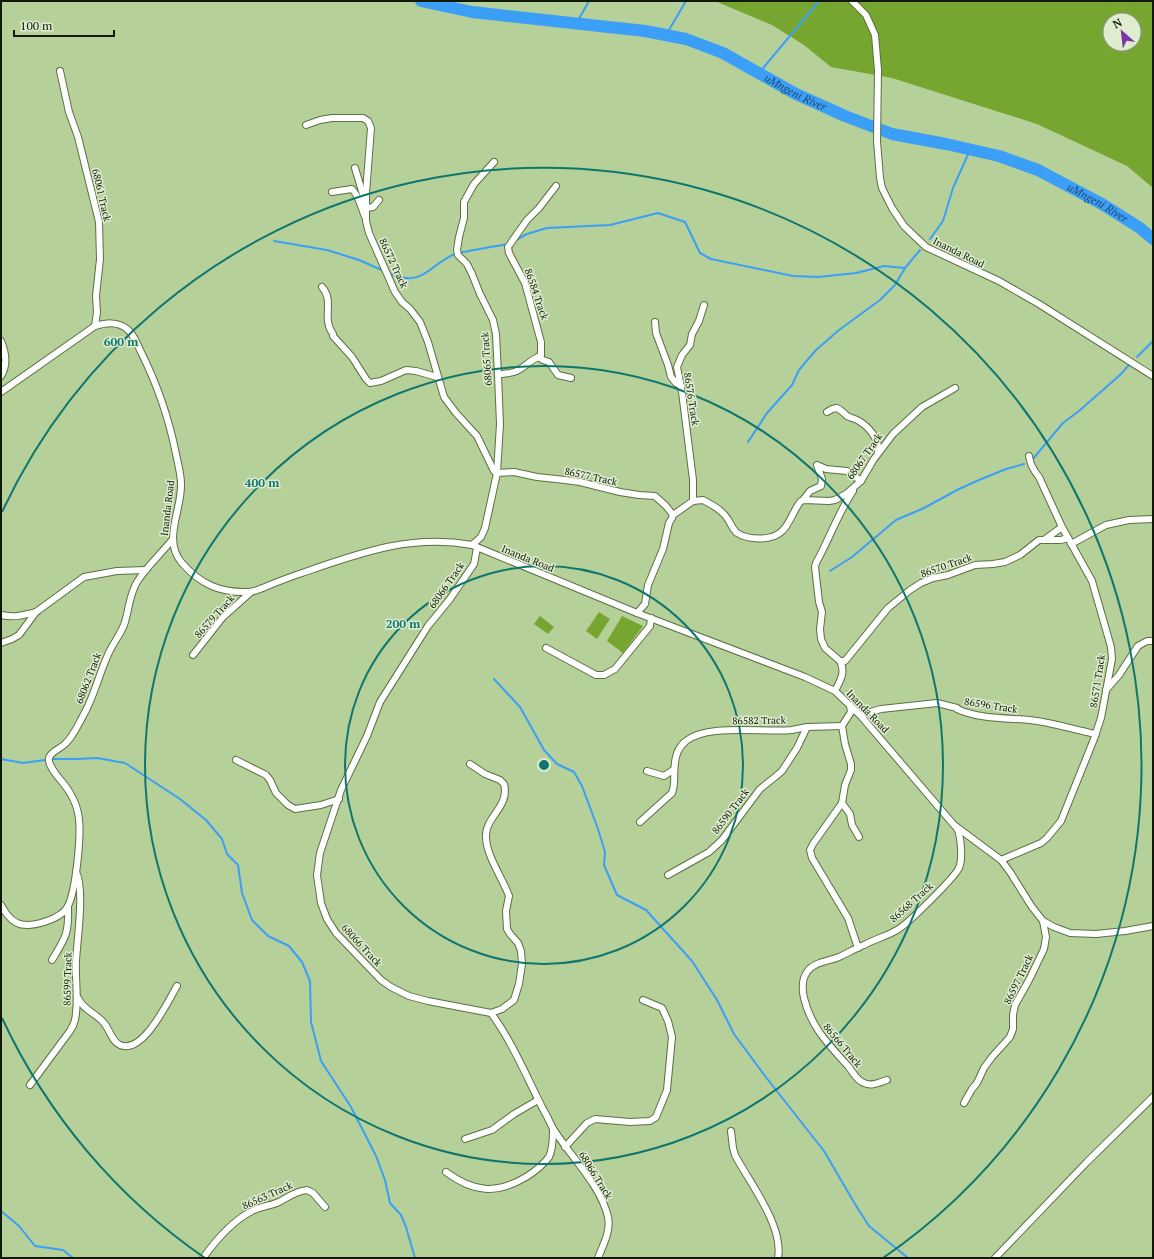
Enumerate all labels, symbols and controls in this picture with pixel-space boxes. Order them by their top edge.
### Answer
scale bar [14,12,114,38]
north arrow [1102,12,1142,52]
text: N [1110,15,1125,31]
text: 100 m [20,18,53,33]
water label: uMngeni River [762,71,829,114]
street label: 68061 Track [89,167,114,224]
water label: uMngeni River [1065,180,1131,226]
street label: Inanda Road [931,234,987,271]
street label: 86572 Track [376,236,411,291]
street label: 86584 Track [522,267,552,322]
street label: 68065 Track [478,331,495,386]
text: 600 m [104,334,138,349]
street label: 86576 Track [681,372,702,427]
street label: 68067 Track [844,430,886,482]
street label: 86577 Track [563,465,619,489]
text: 400 m [245,475,279,490]
street label: Inanda Road [158,479,177,537]
street label: Inanda Road [500,542,557,575]
street label: 86570 Track [919,550,974,580]
street label: 68066 Track [426,559,468,611]
street label: 86579 Track [192,591,238,641]
text: 200 m [386,616,420,631]
street label: 68062 Track [73,650,104,706]
street label: 86571 Track [1087,653,1108,709]
street label: Inanda Road [844,687,892,736]
street label: 86596 Track [963,695,1019,716]
street label: 86582 Track [732,714,787,727]
centre of rings [537,758,551,772]
street label: 86590 Track [709,785,752,837]
street label: 86568 Track [887,879,936,925]
street label: 68066 Track [339,921,385,970]
street label: 86599 Track [61,951,74,1006]
street label: 86597 Track [1001,951,1036,1006]
street label: 86566 Track [820,1021,865,1071]
street label: 68066 Track [576,1149,616,1202]
street label: 86563 Track [240,1178,295,1212]

